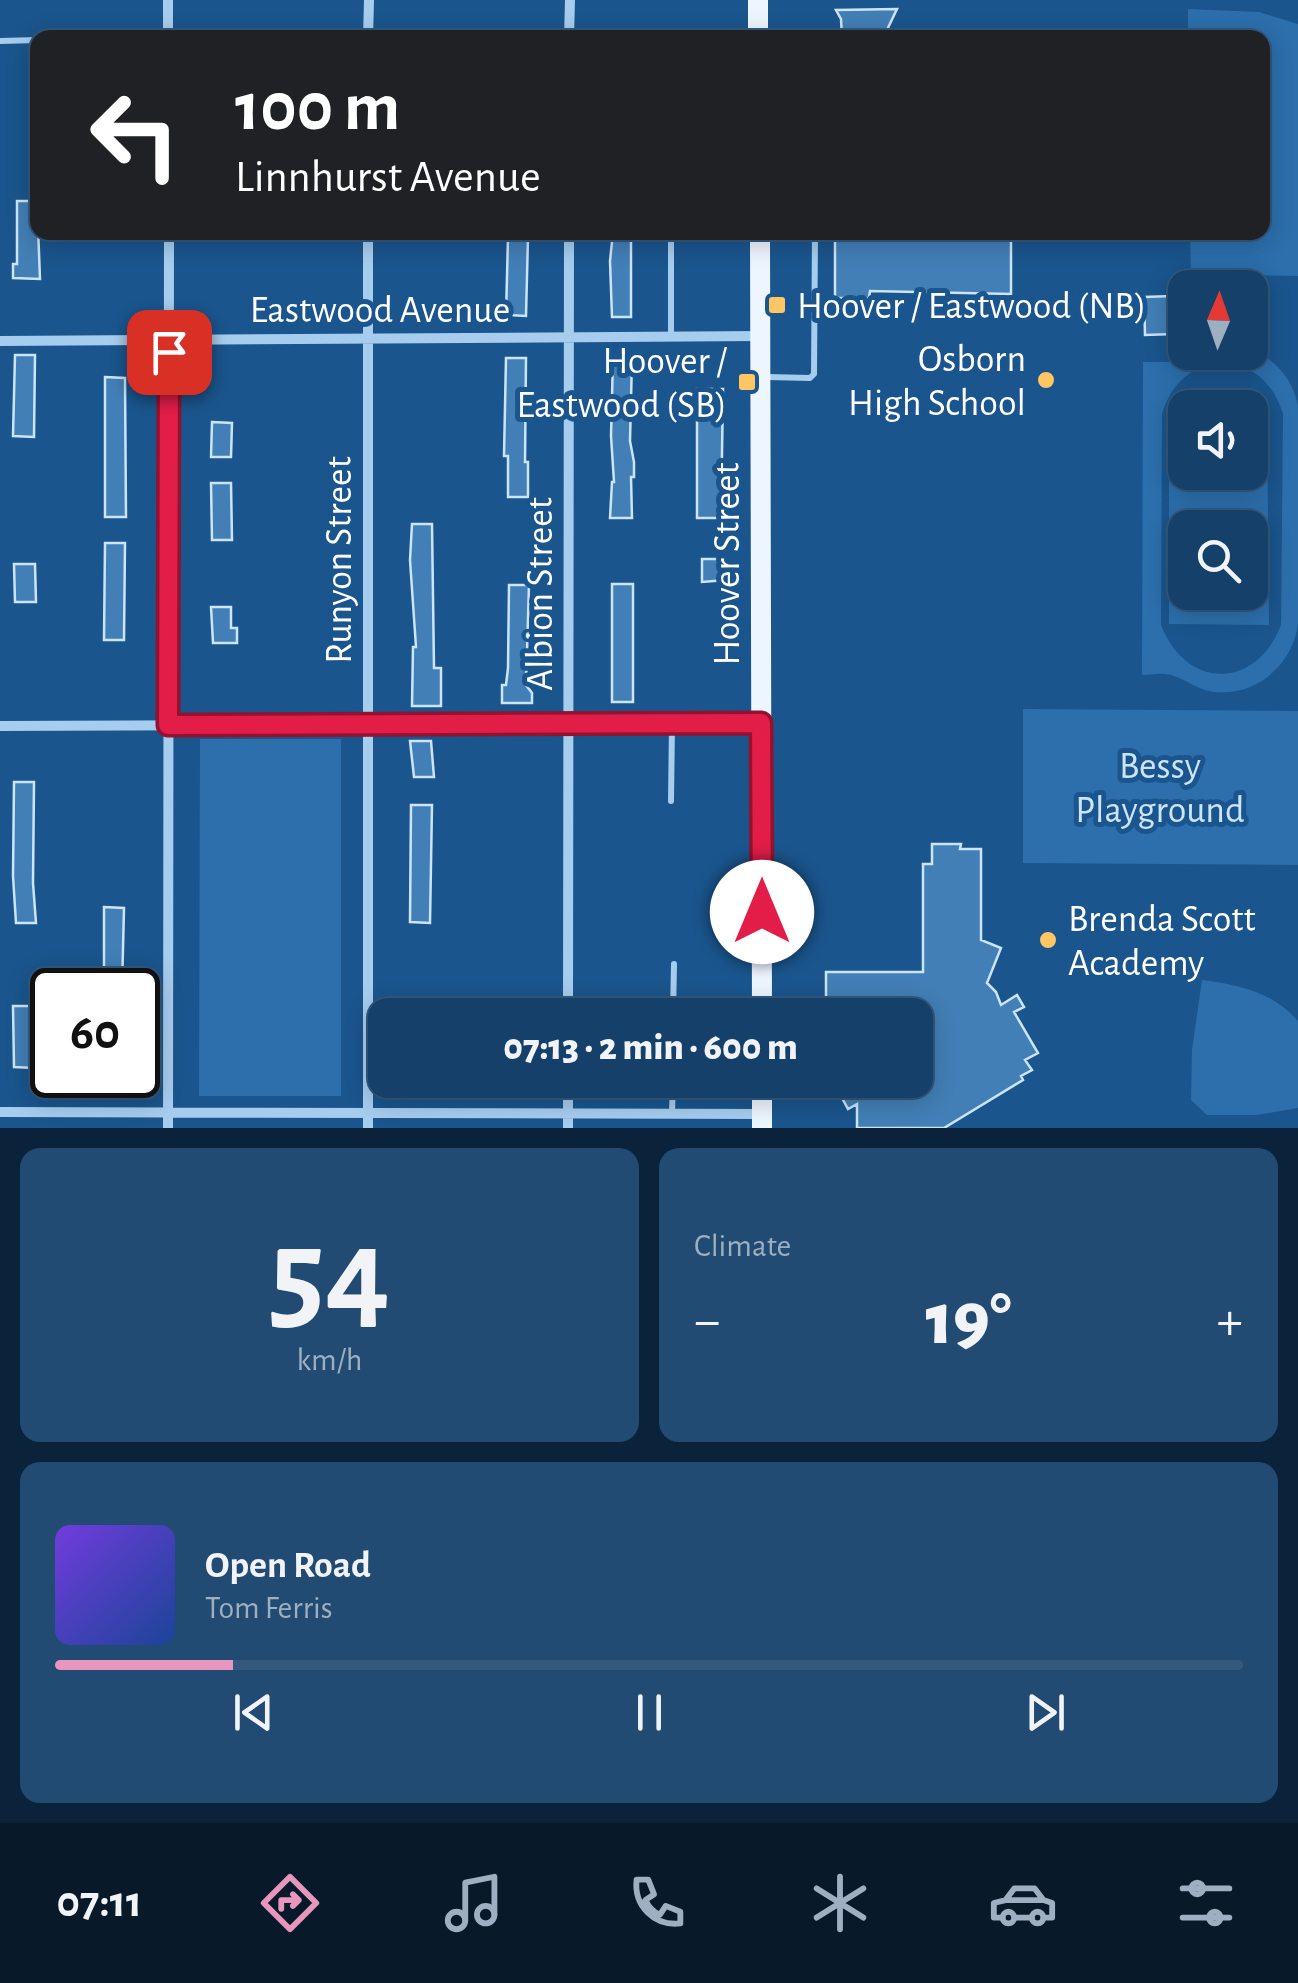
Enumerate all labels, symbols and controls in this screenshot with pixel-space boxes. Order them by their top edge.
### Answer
icon: left [70,70,200,200]
text: 100 m [235,73,400,143]
text: Linnhurst Avenue [235,155,541,200]
north arrow [1168,270,1268,370]
map controls [1168,270,1268,610]
place label: Hoover / Eastwood (NB) [797,288,1146,326]
street label: Eastwood Avenue [250,292,510,330]
marker: Hoover / Eastwood (NB) [766,294,788,316]
pin [127,310,212,395]
icon: arrive [142,325,197,380]
place label: Osborn High School [848,341,1026,423]
place label: Hoover / Eastwood (SB) [516,343,727,425]
marker: Osborn High School [1035,369,1057,391]
marker: Hoover / Eastwood (SB) [736,371,758,393]
button: sound [1168,390,1268,490]
street label: Runyon Street [321,456,359,664]
street label: Hoover Street [709,462,747,666]
street label: Albion Street [522,497,560,691]
button: search [1168,510,1268,610]
park label: Bessy Playground [1075,748,1245,830]
position arrow [710,860,814,964]
place label: Brenda Scott Academy [1068,901,1256,983]
marker: Brenda Scott Academy [1037,929,1059,951]
speed limit sign: 60 [30,968,160,1098]
text: 07:13 · 2 min · 600 m [503,1029,798,1067]
text: 54 [269,1211,390,1341]
text: Climate [694,1230,791,1262]
text: 19° [925,1283,1012,1358]
text: − [694,1294,720,1349]
text: + [1217,1294,1243,1349]
text: km/h [296,1344,363,1376]
text: Open Road [205,1547,371,1585]
text: Tom Ferris [205,1592,333,1624]
icon: previous [226,1685,281,1740]
icon: pause [622,1685,677,1740]
icon: next [1018,1685,1073,1740]
icon: directions [255,1868,325,1938]
icon: music [439,1868,509,1938]
icon: phone [622,1868,692,1938]
icon: climate [805,1868,875,1938]
icon: car [988,1868,1058,1938]
icon: filters [1171,1868,1241,1938]
text: 07:11 [57,1880,142,1925]

